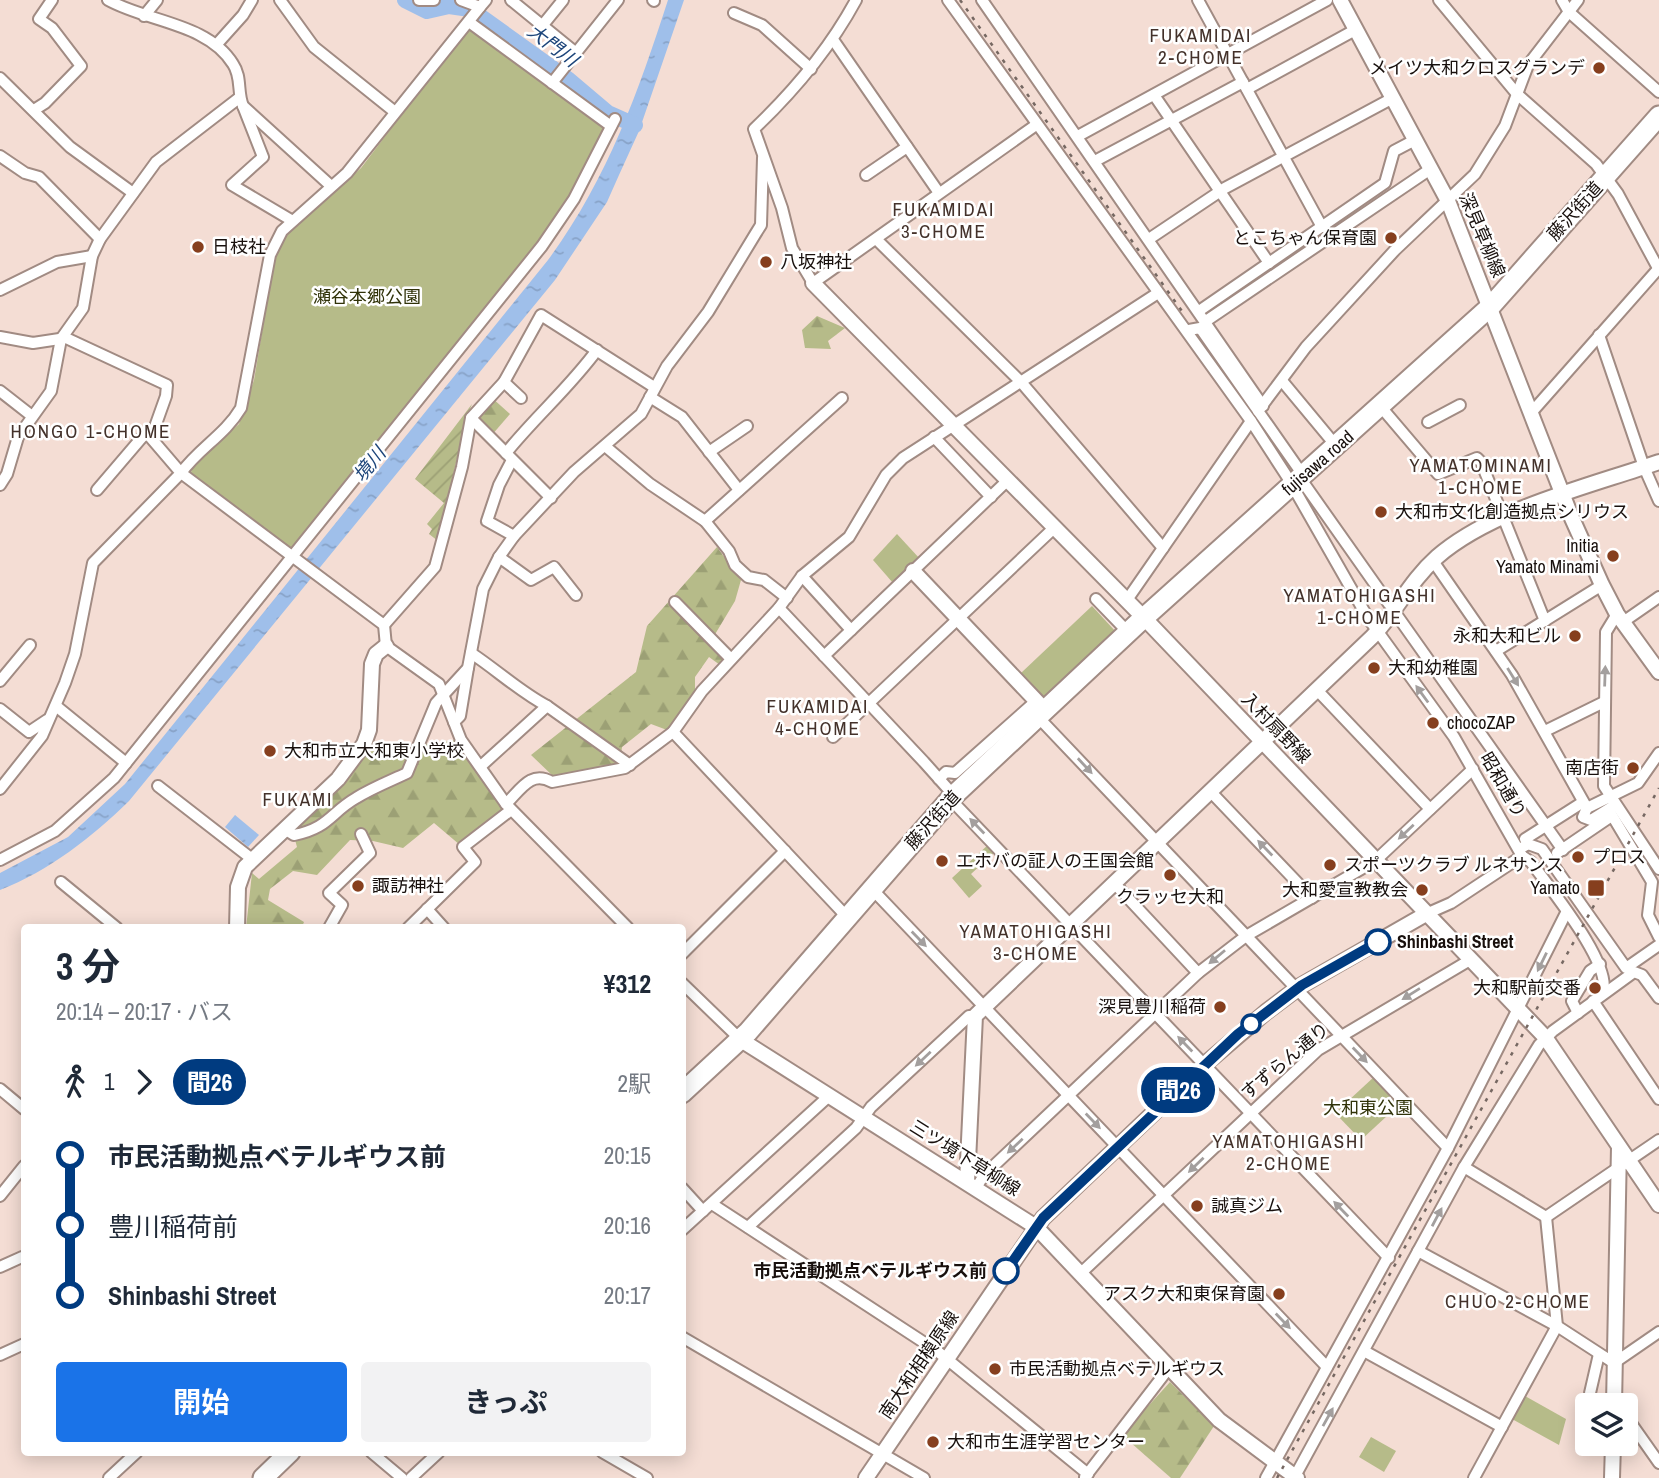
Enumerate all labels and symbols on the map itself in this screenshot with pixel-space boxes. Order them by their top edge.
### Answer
water label: 大門川 [522,17,585,74]
district label: FUKAMIDAI 2-CHOME [1150,22,1252,70]
place label: メイツ大和クロスグランデ [1369,55,1585,80]
marker: メイツ大和クロスグランデ [1591,60,1607,76]
street label: 藤沢街道 [1541,176,1608,246]
street label: 深見草柳線 [1453,188,1512,281]
district label: FUKAMIDAI 3-CHOME [893,196,995,244]
place label: とこちゃん保育園 [1233,225,1377,250]
marker: とこちゃん保育園 [1383,230,1399,246]
place label: 日枝社 [212,234,266,259]
marker: 日枝社 [190,239,206,255]
place label: 八坂神社 [780,249,852,274]
marker: 八坂神社 [758,254,774,270]
park label: 瀬谷本郷公園 [313,284,421,309]
district label: HONGO 1-CHOME [10,418,172,444]
street label: fujisawa road [1276,424,1359,501]
water label: 境川 [347,440,392,487]
district label: YAMATOMINAMI 1-CHOME [1409,452,1553,500]
place label: 大和市文化創造拠点シリウス [1395,499,1629,524]
marker: 大和市文化創造拠点シリウス [1373,504,1389,520]
place label: Initia Yamato Minami [1496,533,1599,579]
marker: Initia Yamato Minami [1605,548,1621,564]
district label: YAMATOHIGASHI 1-CHOME [1283,582,1437,630]
place label: 永和大和ビル [1453,623,1561,648]
marker: 永和大和ビル [1567,628,1583,644]
place label: 大和幼稚園 [1388,655,1478,680]
marker: 大和幼稚園 [1366,660,1382,676]
one-way arrow [1599,664,1611,686]
one-way arrow [1507,668,1520,687]
one-way arrow [1415,685,1429,703]
street label: 入村扇野線 [1236,687,1317,769]
district label: FUKAMIDAI 4-CHOME [767,693,869,741]
place label: chocoZAP [1447,710,1515,735]
marker: chocoZAP [1425,715,1441,731]
place label: 大和市立大和東小学校 [284,738,464,763]
marker: 大和市立大和東小学校 [262,743,278,759]
street label: 昭和通り [1475,747,1532,822]
place label: 南店街 [1565,755,1619,780]
one-way arrow [1077,757,1093,774]
marker: 南店街 [1625,760,1641,776]
street label: 藤沢街道 [899,785,966,855]
district label: FUKAMI [263,786,333,812]
one-way arrow [968,818,985,835]
one-way arrow [1397,824,1415,840]
one-way arrow [1257,840,1273,857]
place label: プロス [1592,844,1646,869]
place label: エホバの証人の王国会館 [956,848,1154,873]
marker: プロス [1570,849,1586,865]
place label: スポーツクラブ ルネサンス [1344,852,1563,877]
marker: エホバの証人の王国会館 [934,853,950,869]
marker: スポーツクラブ ルネサンス [1322,857,1338,873]
marker: クラッセ大和 [1162,867,1178,883]
place label: 諏訪神社 [372,873,444,898]
place label: Yamato [1530,875,1580,900]
place label: 大和愛宣教教会 [1282,877,1408,902]
marker: 諏訪神社 [350,878,366,894]
marker: Yamato [1586,878,1606,898]
marker: 大和愛宣教教会 [1414,882,1430,898]
place label: クラッセ大和 [1116,884,1224,909]
district label: YAMATOHIGASHI 3-CHOME [959,918,1113,966]
marker: Shinbashi Street [1365,929,1391,955]
place label: Shinbashi Street [1397,929,1514,954]
one-way arrow [910,930,927,947]
one-way arrow [1208,949,1225,964]
one-way arrow [1537,952,1548,972]
place label: 大和駅前交番 [1473,975,1581,1000]
marker: 大和駅前交番 [1587,980,1603,996]
one-way arrow [1401,987,1420,1000]
place label: 深見豊川稲荷 [1098,994,1206,1019]
marker: 深見豊川稲荷 [1212,999,1228,1015]
unlabelled marker [1241,1014,1261,1034]
street label: すずらん通り [1235,1016,1334,1105]
one-way arrow [1177,1036,1193,1053]
one-way arrow [1352,1047,1368,1064]
one-way arrow [915,1050,932,1066]
line badge: 間26 [1138,1067,1218,1113]
park label: 大和東公園 [1323,1095,1413,1120]
one-way arrow [1084,1112,1100,1129]
street label: 三ツ境下草柳線 [905,1114,1025,1202]
district label: YAMATOHIGASHI 2-CHOME [1212,1128,1366,1176]
one-way arrow [1007,1137,1024,1153]
one-way arrow [1188,1157,1205,1173]
place label: 誠真ジム [1211,1193,1283,1218]
marker: 誠真ジム [1189,1198,1205,1214]
one-way arrow [1334,1201,1350,1218]
one-way arrow [1431,1208,1443,1227]
place label: 市民活動拠点ベテルギウス前 [753,1258,987,1283]
marker: 市民活動拠点ベテルギウス前 [993,1258,1019,1284]
place label: アスク大和東保育園 [1103,1281,1265,1306]
marker: アスク大和東保育園 [1271,1286,1287,1302]
district label: CHUO 2-CHOME [1445,1288,1591,1314]
street label: 南大和相模原線 [873,1306,964,1424]
one-way arrow [1275,1313,1292,1330]
place label: 市民活動拠点ベテルギウス [1009,1356,1225,1381]
marker: 市民活動拠点ベテルギウス [987,1361,1003,1377]
one-way arrow [1322,1407,1333,1427]
place label: 大和市生涯学習センター [947,1429,1145,1454]
marker: 大和市生涯学習センター [925,1434,941,1450]

